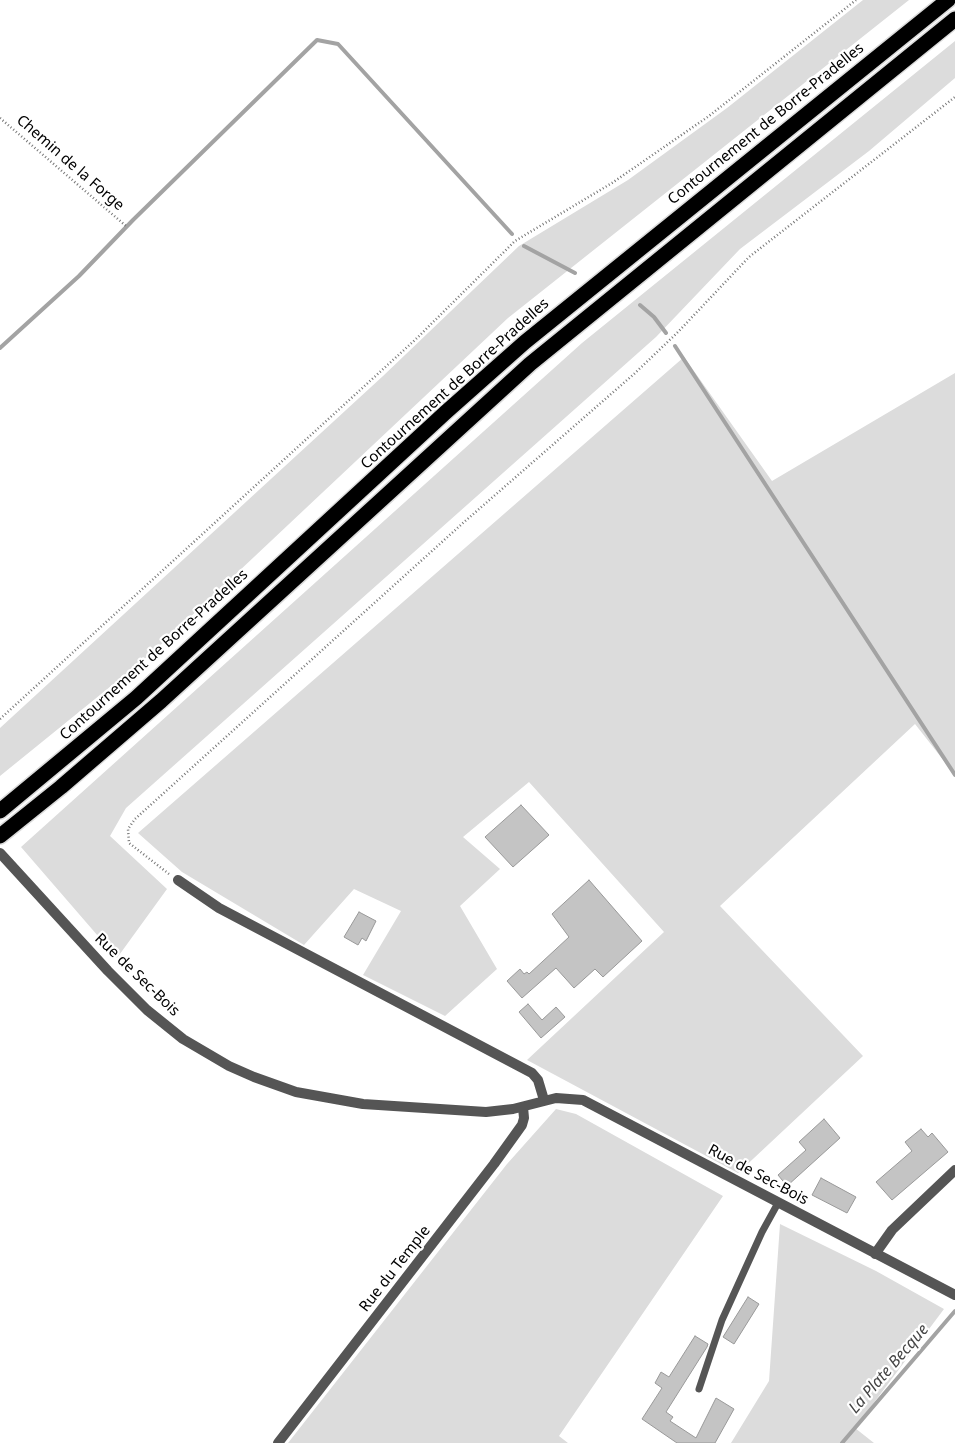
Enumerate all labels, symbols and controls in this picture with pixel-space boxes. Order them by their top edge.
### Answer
street label: Contournement de Borre-Pradelles [664,39,868,209]
street label: Chemin de la Forge [13,111,127,215]
street label: Contournement de Borre-Pradelles [357,295,553,473]
street label: Contournement de Borre-Pradelles [56,566,252,744]
street label: Rue de Sec-Bois [91,930,183,1020]
street label: Rue de Sec-Bois [705,1141,811,1209]
street label: Rue du Temple [356,1222,434,1316]
water label: La Plate Becque [845,1320,933,1418]

